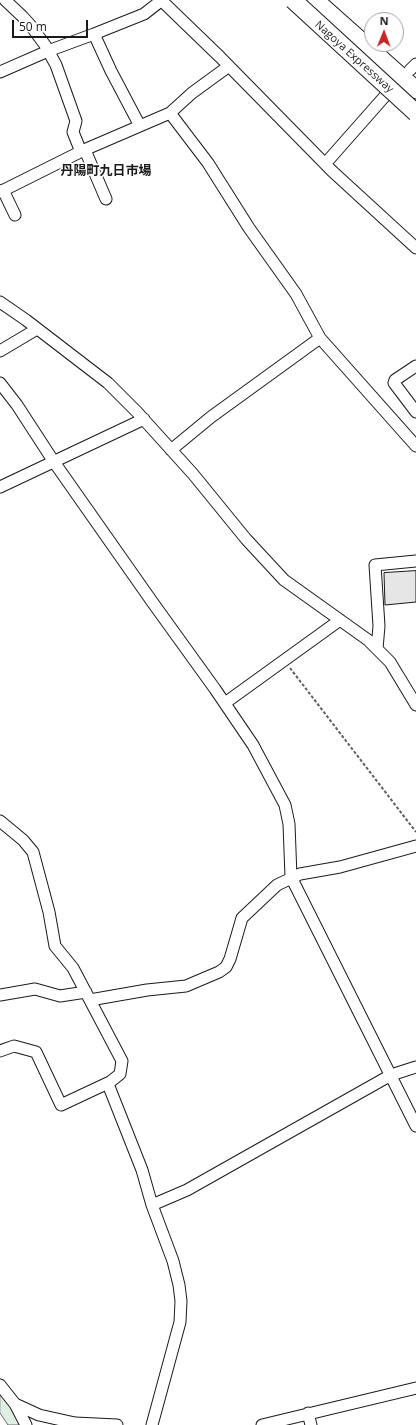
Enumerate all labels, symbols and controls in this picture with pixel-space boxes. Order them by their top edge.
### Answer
scale bar [14,12,90,38]
north arrow [364,12,404,52]
text: 50 m [19,18,47,35]
street label: Nagoya Expressway [312,18,396,96]
district label: 丹陽町九日市場 [61,163,151,179]

